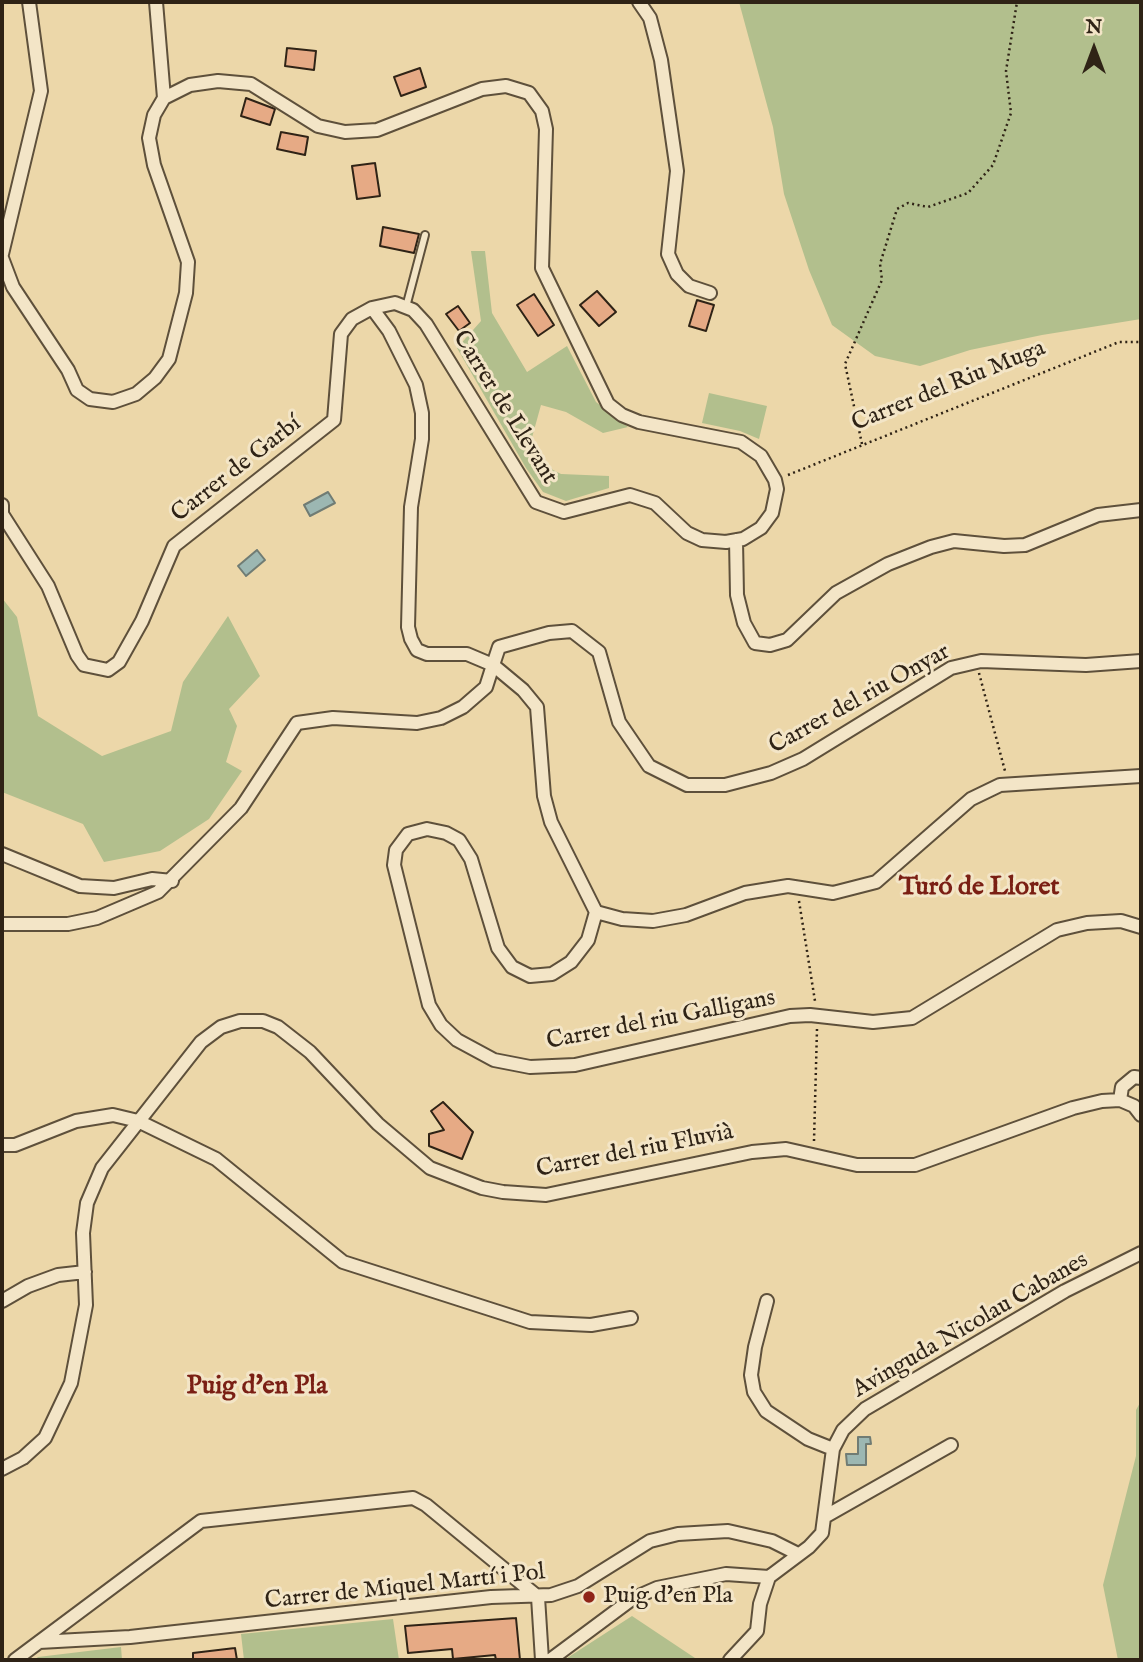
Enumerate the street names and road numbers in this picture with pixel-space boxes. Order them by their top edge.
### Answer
street label: Carrer de Llevant [445,326,563,490]
street label: Carrer del Riu Muga [848,335,1050,439]
street label: Carrer de Garbí [166,410,308,530]
street label: Carrer del riu Onyar [765,638,955,762]
street label: Carrer del riu Galligans [544,985,778,1057]
street label: Carrer del riu Fluvià [534,1119,736,1185]
street label: Avinguda Nicolau Cabanes [848,1247,1094,1405]
street label: Carrer de Miquel Martí i Pol [264,1559,546,1617]

